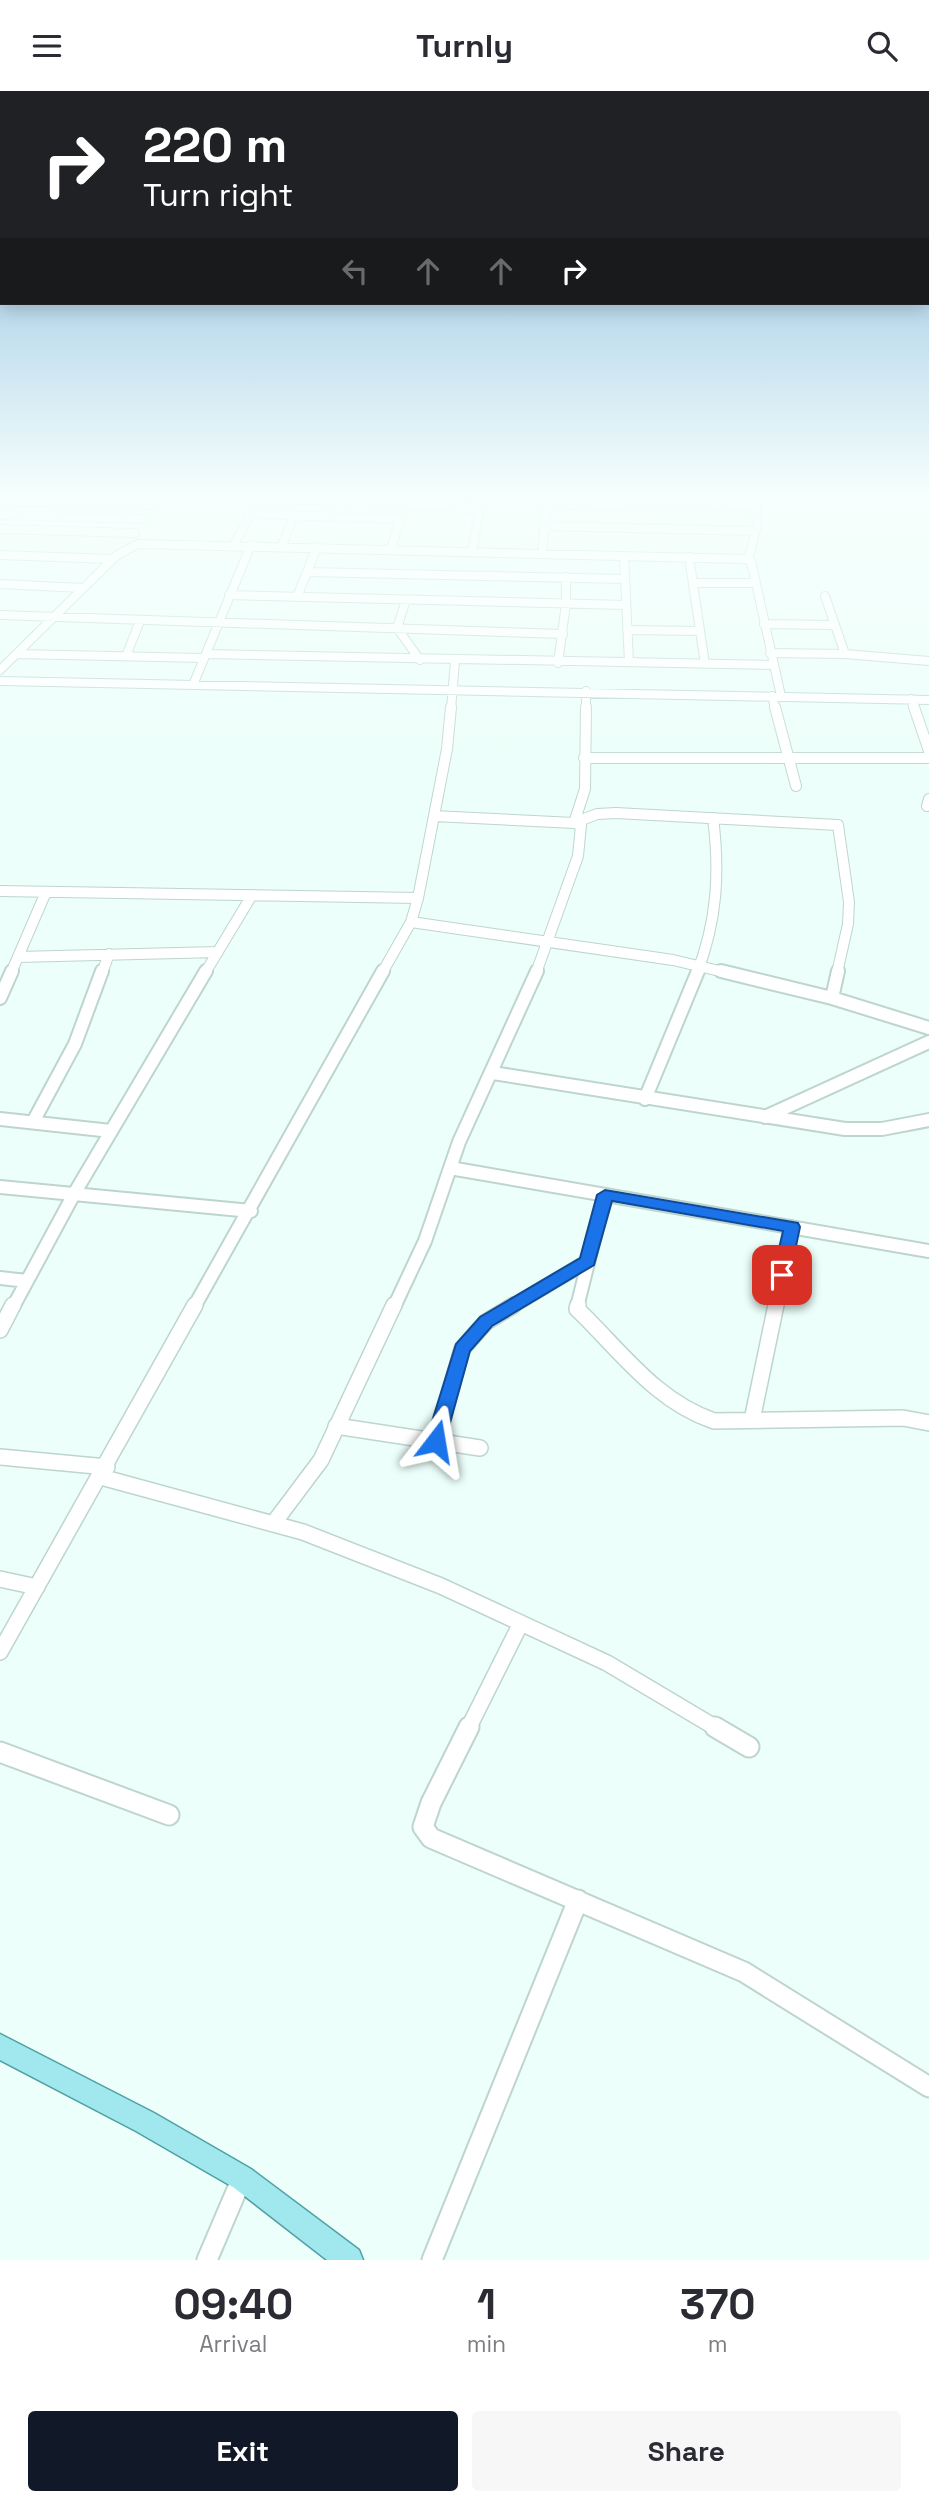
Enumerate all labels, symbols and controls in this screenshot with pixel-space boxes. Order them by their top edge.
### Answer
text: Turnly [416,26,513,66]
icon: menu [28,27,66,65]
icon: search [863,27,901,65]
text: 220 m [143,114,287,176]
icon: right [28,119,119,210]
text: Turn right [143,175,293,215]
icon: left [336,252,374,290]
icon: ahead [409,252,447,290]
icon: ahead [482,252,520,290]
icon: right [555,252,593,290]
pin [752,1245,812,1305]
icon: arrive [763,1256,801,1294]
position arrow [399,1404,473,1478]
text: 09:40 [174,2278,293,2331]
text: 1 [477,2278,496,2331]
text: 370 [680,2278,756,2331]
text: Arrival [199,2329,268,2359]
text: min [467,2329,506,2359]
text: m [708,2329,727,2359]
button: Exit [28,2411,458,2491]
button: Share [472,2411,901,2491]

